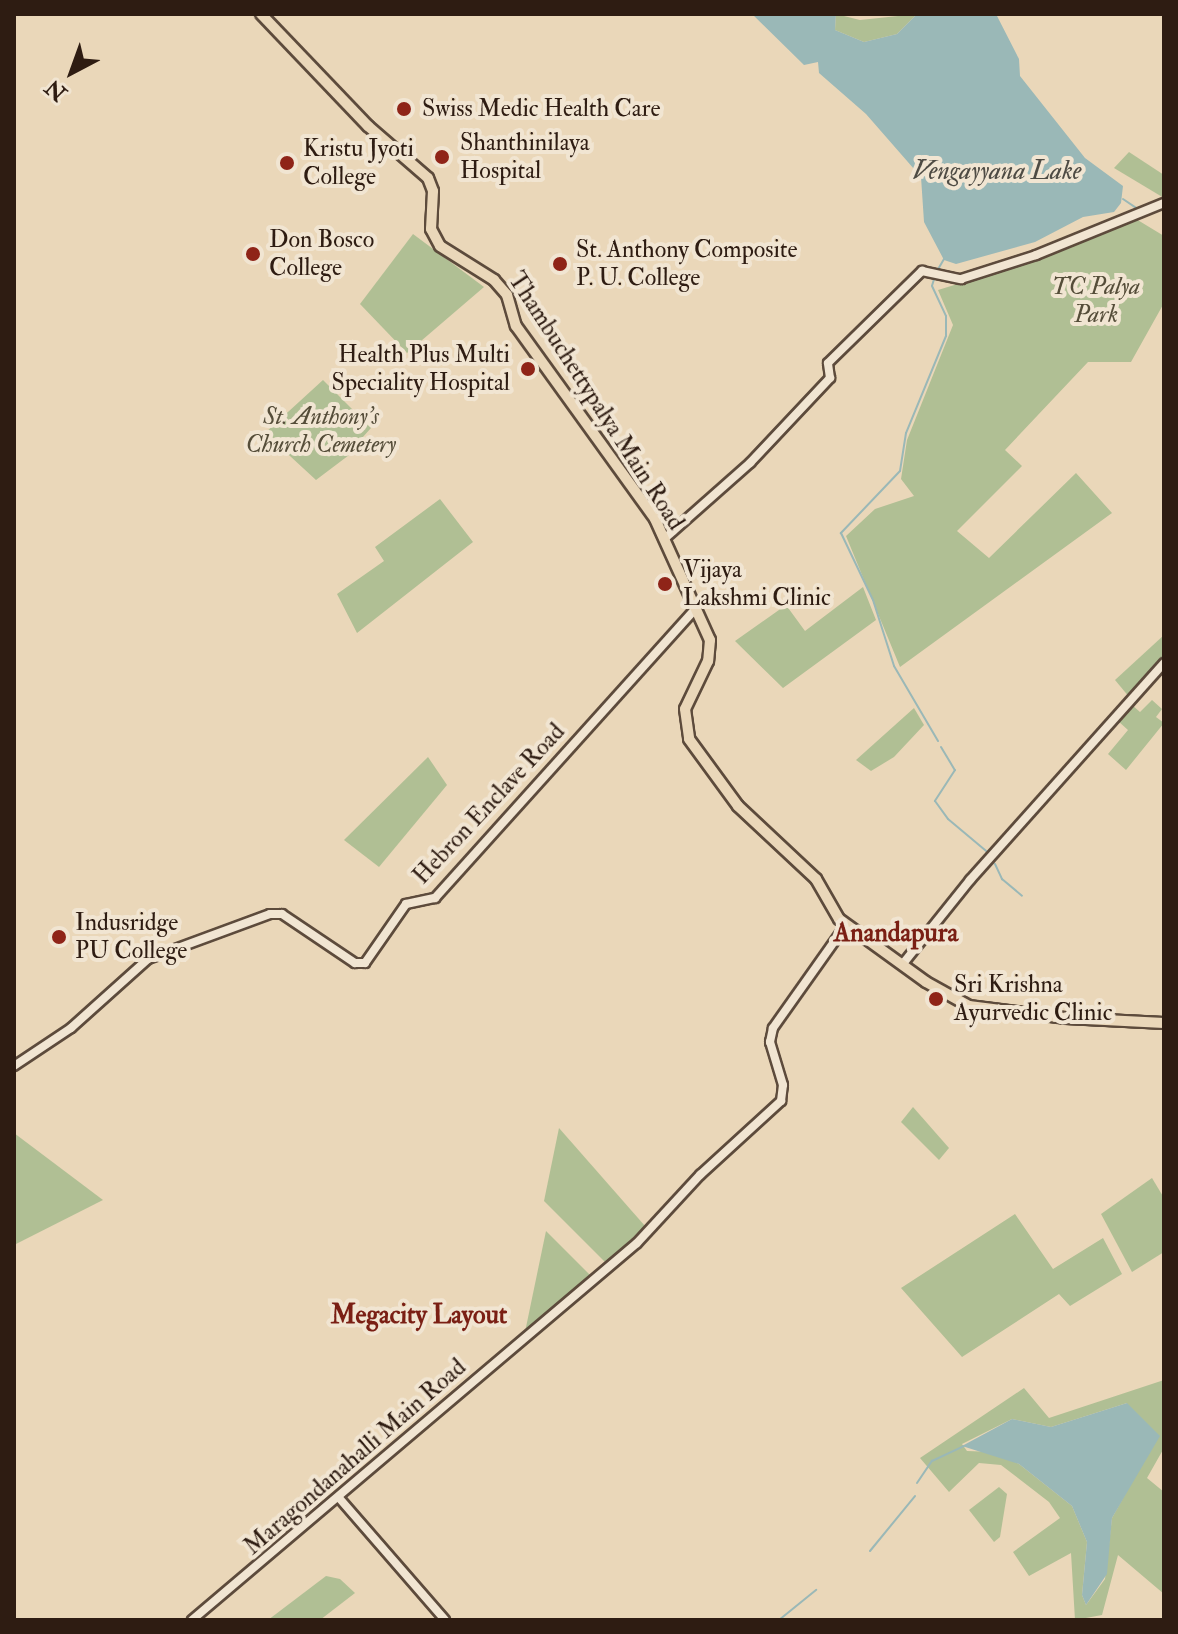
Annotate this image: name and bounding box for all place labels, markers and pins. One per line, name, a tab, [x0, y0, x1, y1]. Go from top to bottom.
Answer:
place label: Swiss Medic Health Care	[422, 95, 660, 123]
marker: Swiss Medic Health Care	[393, 98, 415, 120]
place label: Shanthinilaya Hospital	[460, 129, 590, 185]
place label: Kristu Jyoti College	[303, 135, 414, 191]
marker: Shanthinilaya Hospital	[431, 146, 453, 168]
marker: Kristu Jyoti College	[278, 154, 296, 172]
place label: Don Bosco College	[269, 226, 374, 282]
place label: St. Anthony Composite P. U. College	[576, 236, 798, 292]
marker: Don Bosco College	[244, 245, 262, 263]
marker: St. Anthony Composite P. U. College	[551, 255, 569, 273]
place label: Health Plus Multi Speciality Hospital	[332, 341, 510, 397]
marker: Health Plus Multi Speciality Hospital	[517, 358, 539, 380]
place label: Vijaya Lakshmi Clinic	[683, 556, 831, 612]
marker: Vijaya Lakshmi Clinic	[654, 573, 676, 595]
place label: Indusridge PU College	[75, 909, 187, 965]
marker: Indusridge PU College	[50, 928, 68, 946]
place label: Sri Krishna Ayurvedic Clinic	[954, 971, 1112, 1027]
marker: Sri Krishna Ayurvedic Clinic	[925, 988, 947, 1010]

